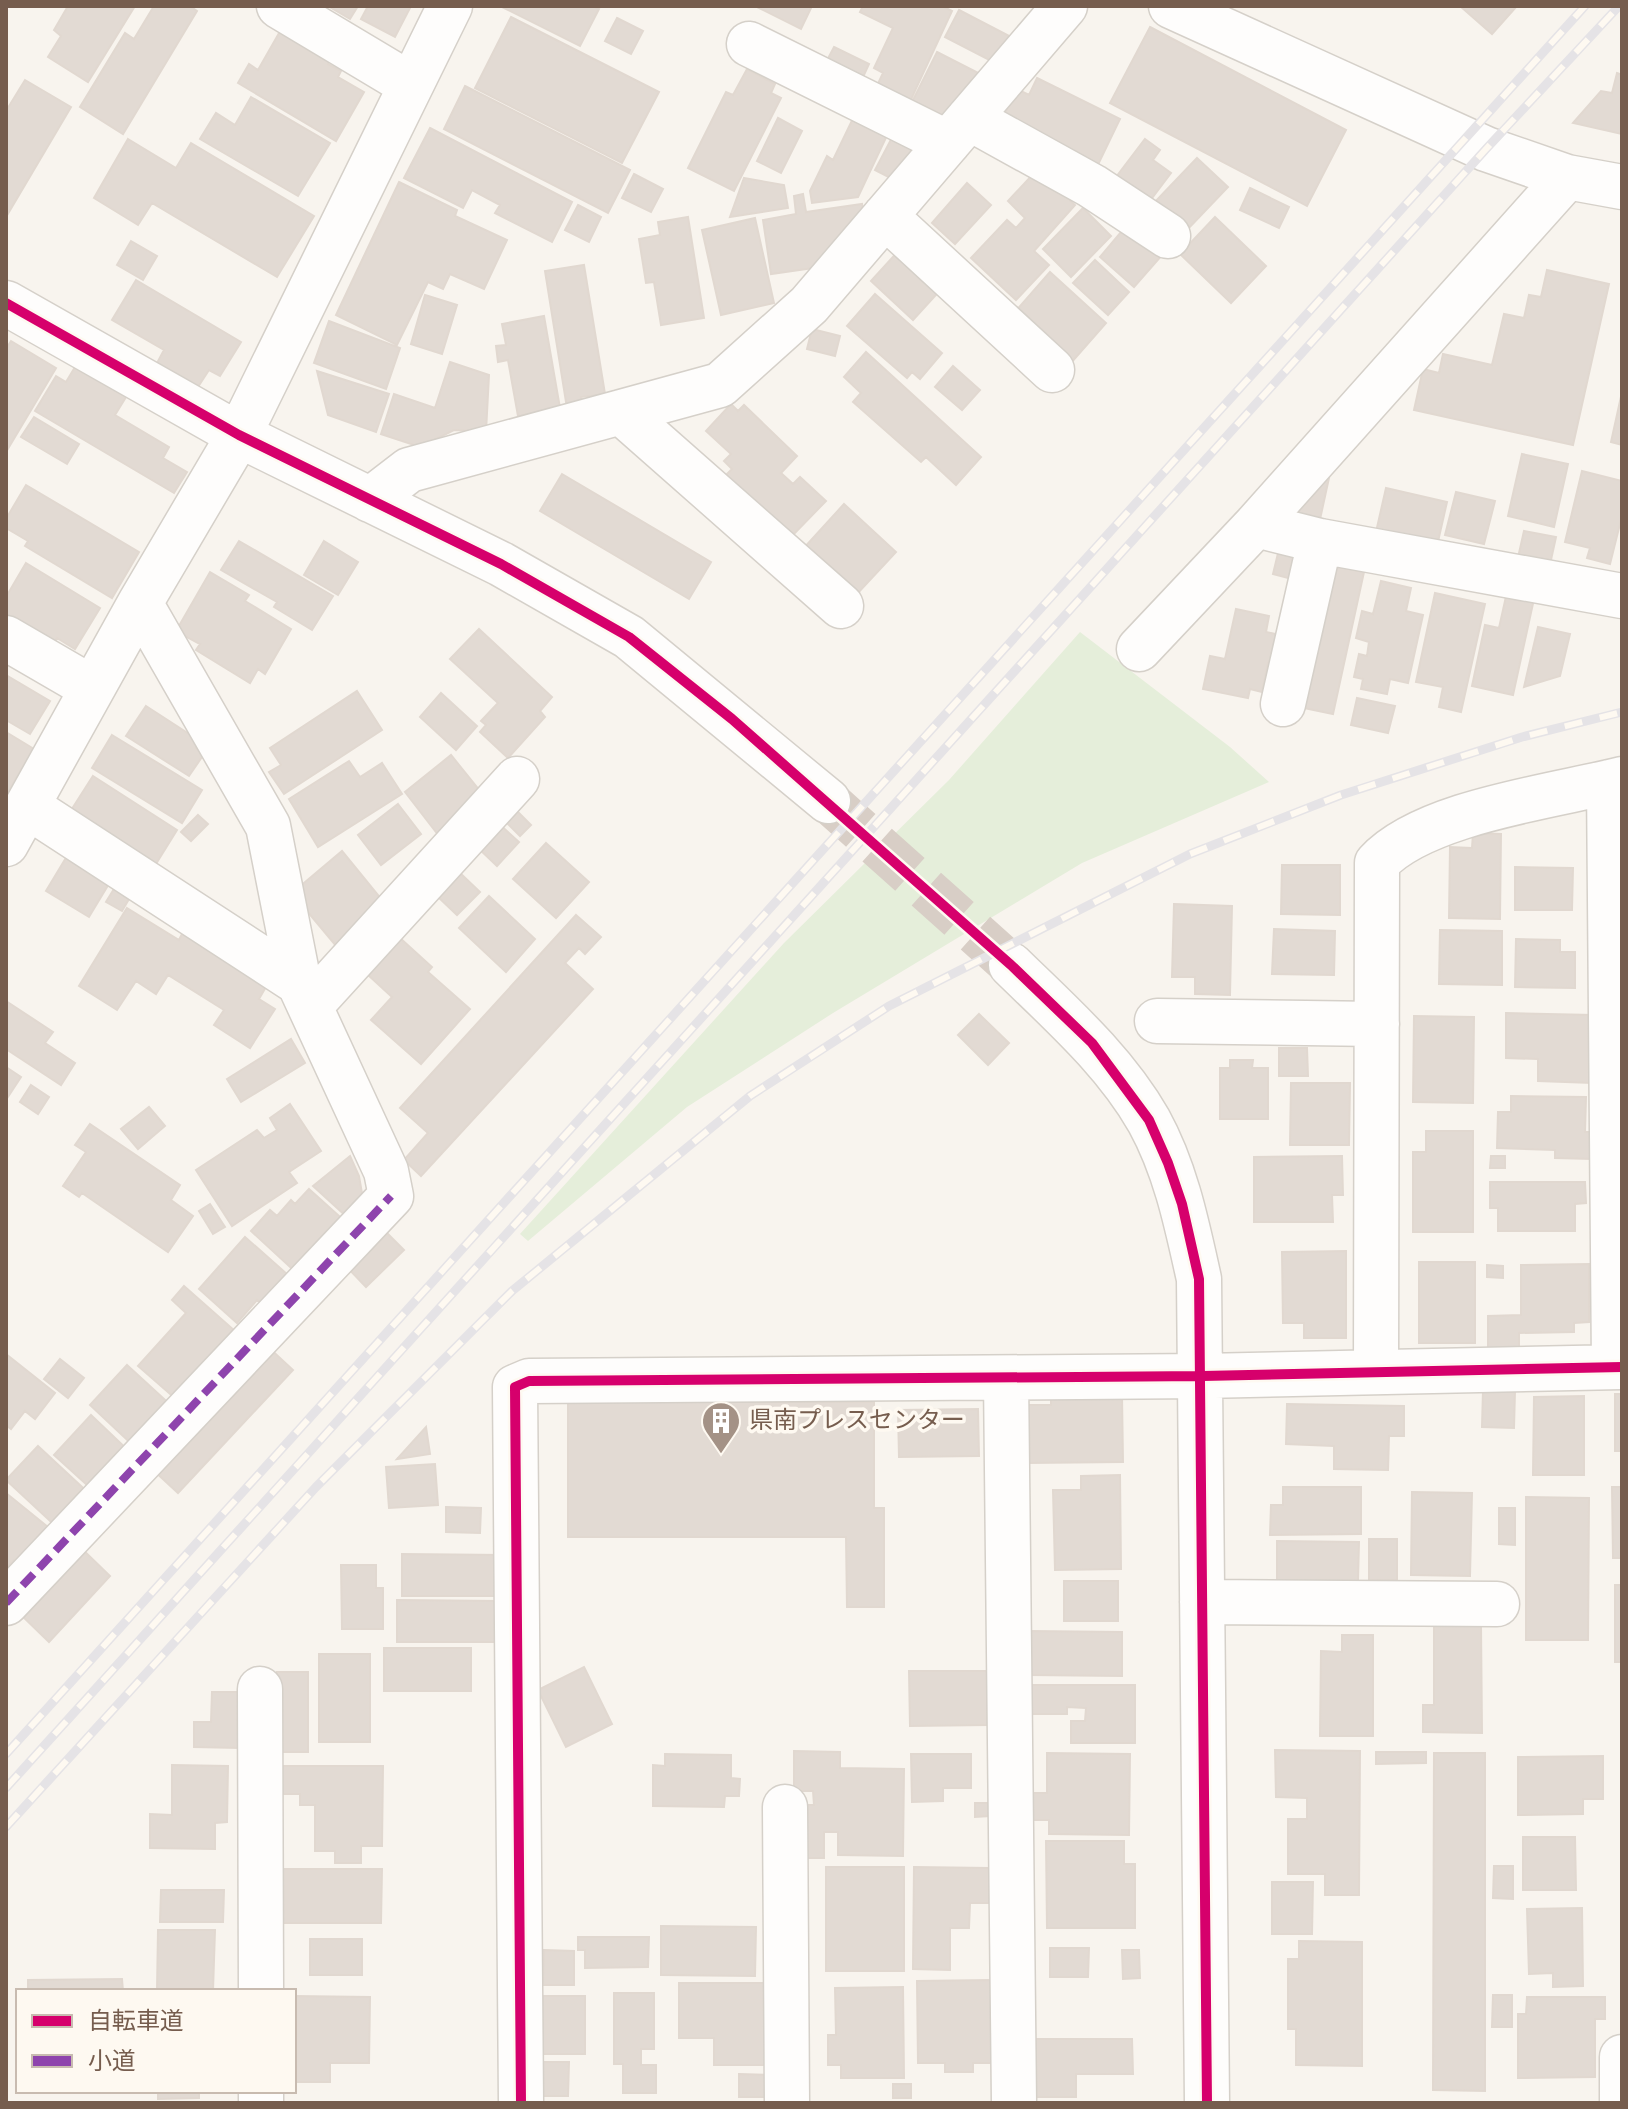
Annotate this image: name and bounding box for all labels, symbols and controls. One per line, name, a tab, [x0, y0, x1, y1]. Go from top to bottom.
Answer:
building icon: 県南プレスセンター	[700, 1400, 742, 1455]
place label: 県南プレスセンター	[749, 1407, 965, 1433]
legend	[16, 1989, 296, 2093]
text: 自転車道	[88, 2008, 184, 2034]
text: 小道	[88, 2048, 136, 2074]

